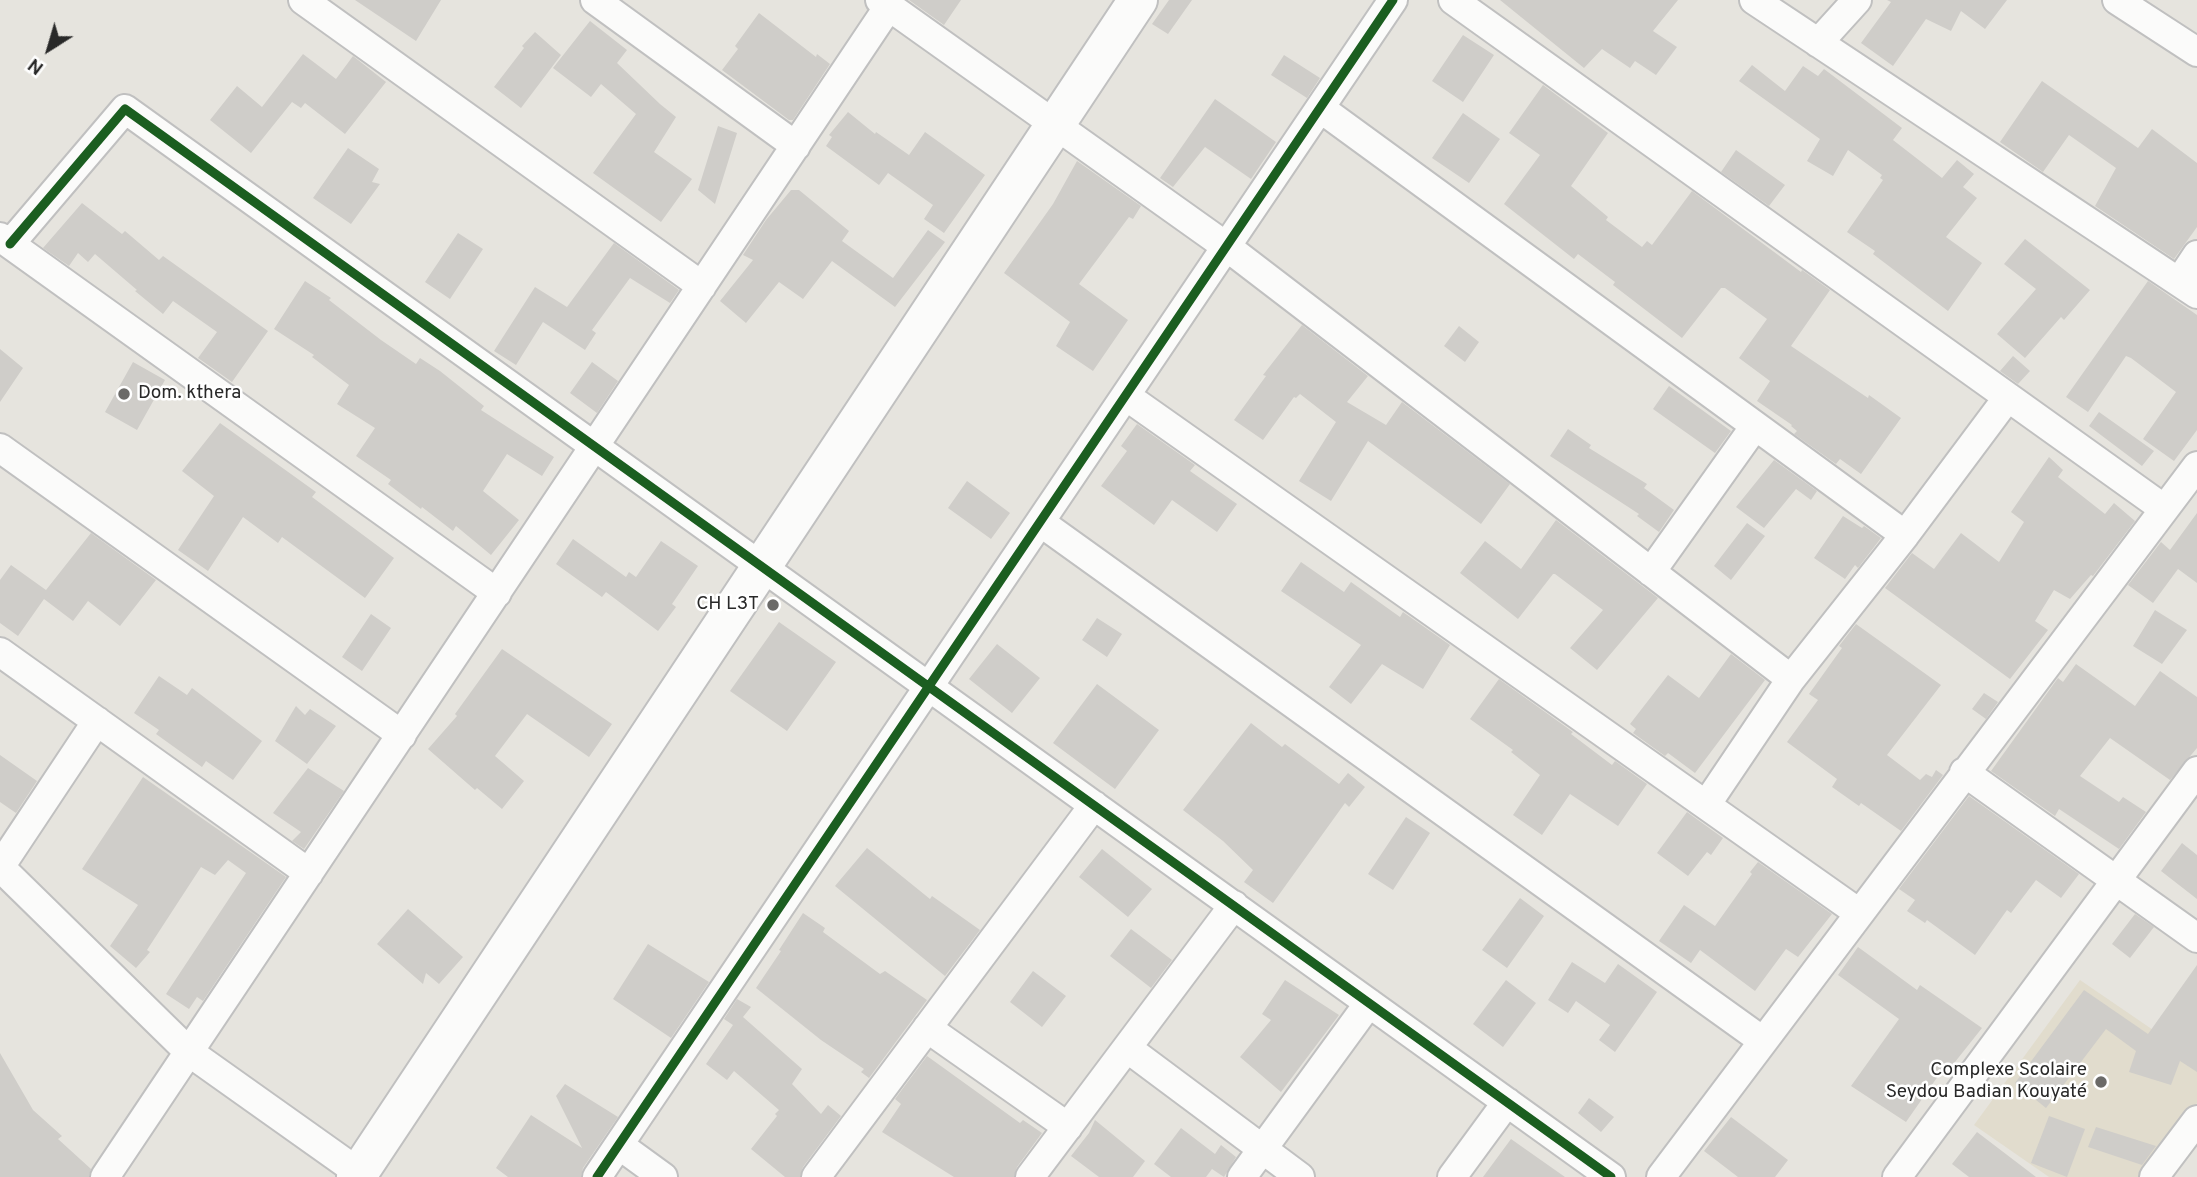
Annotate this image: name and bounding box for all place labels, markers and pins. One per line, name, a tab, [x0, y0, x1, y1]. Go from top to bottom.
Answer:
place label: Dom. kthera	[138, 383, 241, 405]
marker: Dom. kthera	[116, 386, 132, 402]
place label: CH L3T	[696, 594, 759, 616]
marker: CH L3T	[765, 597, 781, 613]
place label: Complexe Scolaire Seydou Badian Kouyaté	[1886, 1060, 2087, 1104]
marker: Complexe Scolaire Seydou Badian Kouyaté	[2093, 1074, 2109, 1090]

